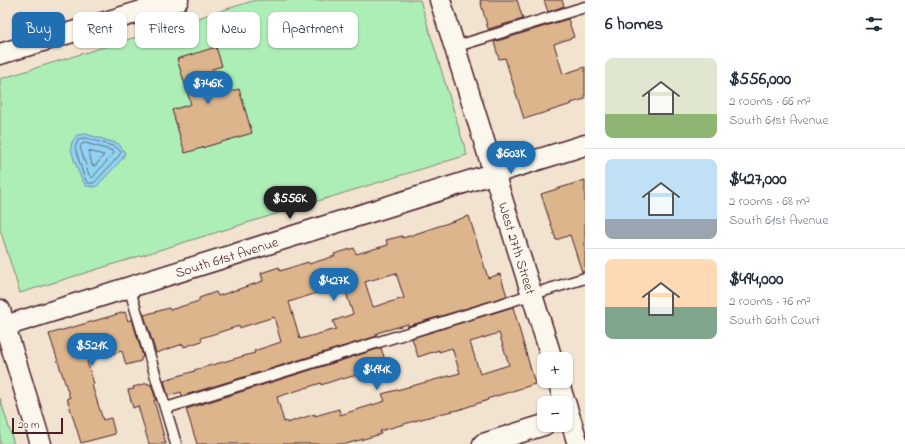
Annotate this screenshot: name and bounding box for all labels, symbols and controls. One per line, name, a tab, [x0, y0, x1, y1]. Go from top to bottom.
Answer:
chip: Buy	[12, 12, 65, 48]
chip: Rent	[73, 12, 127, 48]
chip: Filters	[135, 12, 199, 48]
chip: New	[207, 12, 260, 48]
chip: Apartment	[268, 12, 358, 48]
text: 6 homes	[605, 12, 663, 37]
icon: filters	[863, 13, 885, 35]
text: $556,000	[729, 67, 791, 92]
pin: $746K	[180, 71, 236, 105]
text: $746K	[193, 74, 223, 93]
icon: home	[637, 74, 685, 122]
text: 2 rooms · 66 m²	[729, 92, 811, 111]
text: South 61st Avenue	[729, 111, 828, 130]
pin: $603K	[483, 141, 539, 175]
text: $603K	[496, 144, 526, 163]
text: $427,000	[729, 167, 787, 192]
icon: home	[637, 175, 685, 223]
pin: $556K	[262, 186, 318, 220]
text: $556K	[273, 189, 307, 208]
text: 2 rooms · 68 m²	[729, 192, 810, 211]
street label: West 27th Street	[492, 200, 540, 298]
text: South 61st Avenue	[729, 211, 828, 230]
street label: South 61st Avenue	[173, 232, 282, 284]
text: $494,000	[729, 267, 783, 292]
pin: $427K	[306, 268, 362, 302]
text: $427K	[318, 271, 350, 290]
icon: home	[637, 275, 685, 323]
text: 2 rooms · 76 m²	[729, 292, 811, 311]
text: South 60th Court	[729, 311, 820, 330]
pin: $521K	[64, 333, 120, 367]
text: $521K	[76, 336, 108, 355]
map controls	[537, 352, 573, 432]
button: +	[537, 352, 573, 388]
pin: $494K	[349, 357, 405, 391]
text: $494K	[363, 360, 391, 379]
button: −	[537, 396, 573, 432]
scale bar	[12, 416, 63, 435]
text: 20 m	[18, 417, 40, 433]

